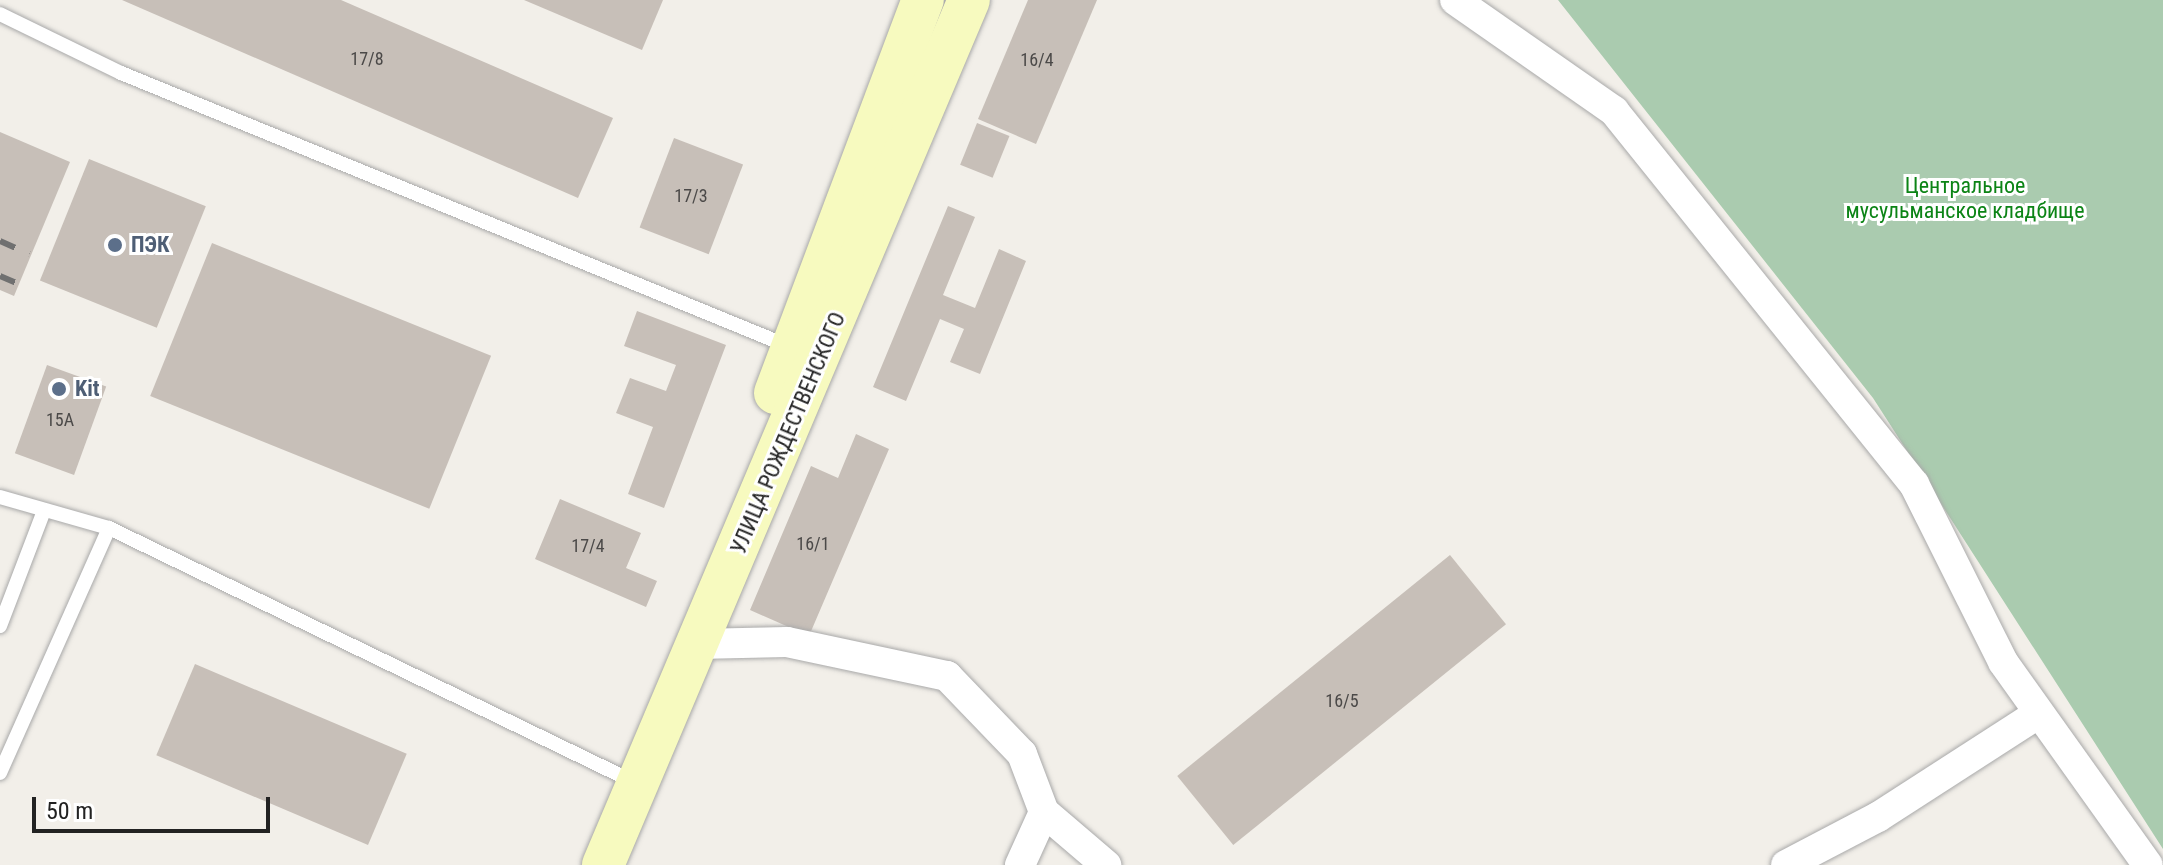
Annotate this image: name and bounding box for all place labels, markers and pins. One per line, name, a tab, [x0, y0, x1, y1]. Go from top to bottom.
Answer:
place label: ПЭК	[131, 232, 169, 258]
marker: ПЭК	[106, 236, 124, 254]
place label: Kit	[75, 376, 99, 402]
marker: Kit	[50, 380, 68, 398]

